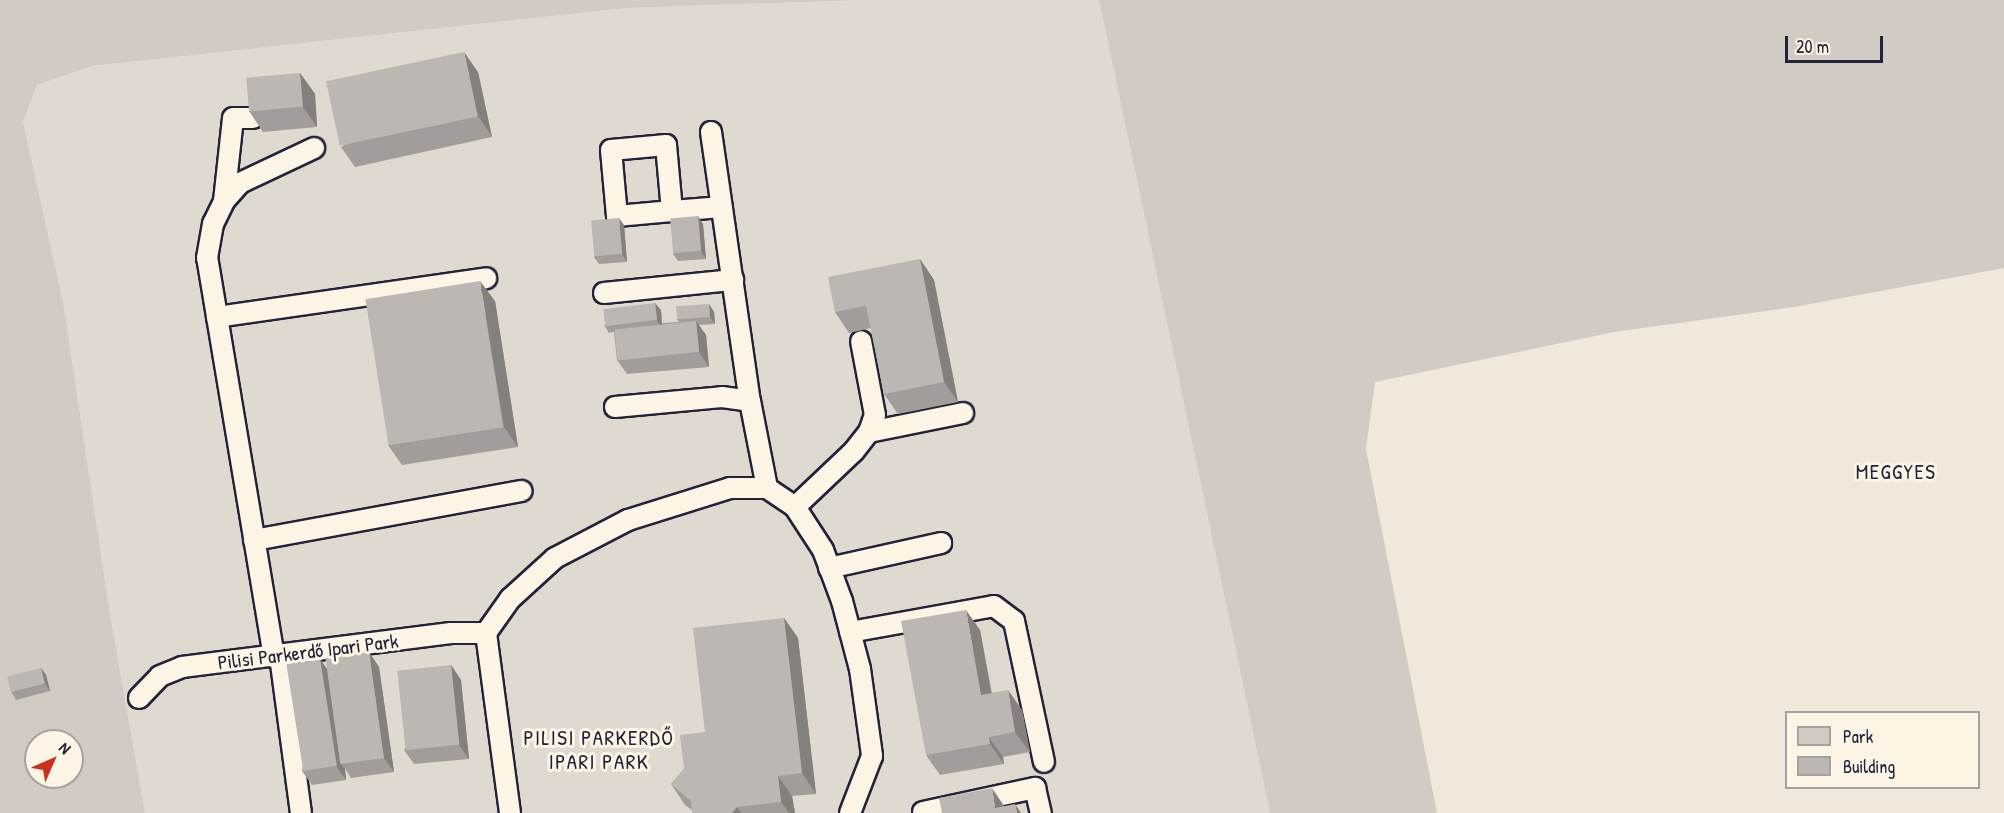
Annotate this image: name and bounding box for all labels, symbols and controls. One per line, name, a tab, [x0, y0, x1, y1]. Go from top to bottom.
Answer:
scale bar	[1788, 24, 1886, 62]
text: 20 m	[1796, 34, 1829, 59]
district label: MEGGYES	[1856, 459, 1936, 485]
street label: Pilisi Parkerdő Ipari Park	[216, 628, 400, 674]
legend	[1785, 711, 1980, 789]
text: Park	[1843, 724, 1873, 749]
district label: PILISI PARKERDŐ IPARI PARK	[523, 725, 675, 775]
north arrow	[24, 729, 84, 789]
text: N	[55, 737, 76, 758]
text: Building	[1843, 754, 1895, 779]

